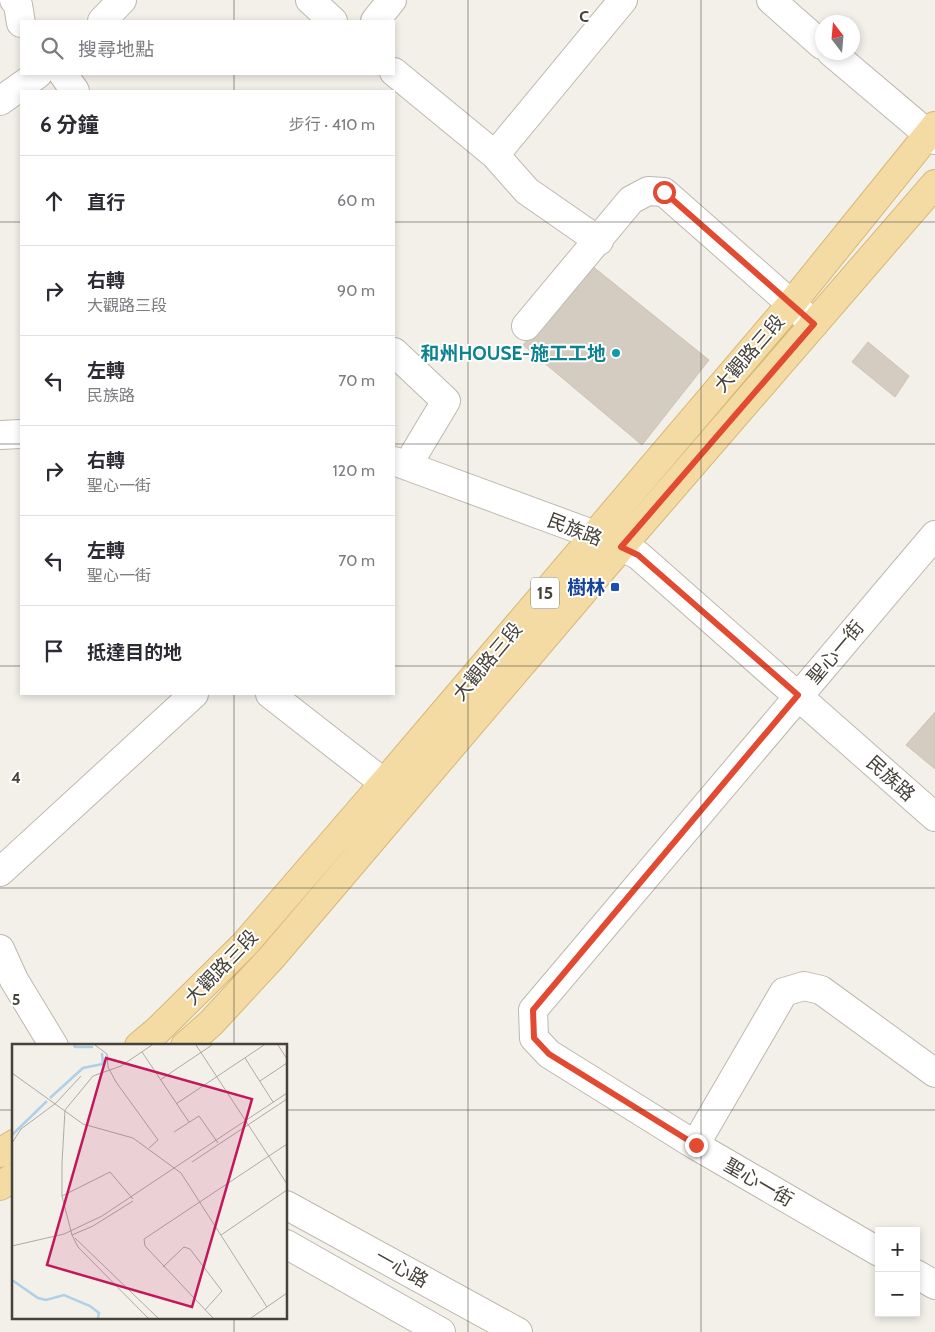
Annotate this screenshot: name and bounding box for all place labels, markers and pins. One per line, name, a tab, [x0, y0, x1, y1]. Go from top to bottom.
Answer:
place label: 和州HOUSE-施工工地	[420, 342, 606, 365]
marker: 和州HOUSE-施工工地	[610, 347, 622, 359]
place label: 樹林	[567, 576, 605, 599]
marker: 樹林	[609, 581, 621, 593]

